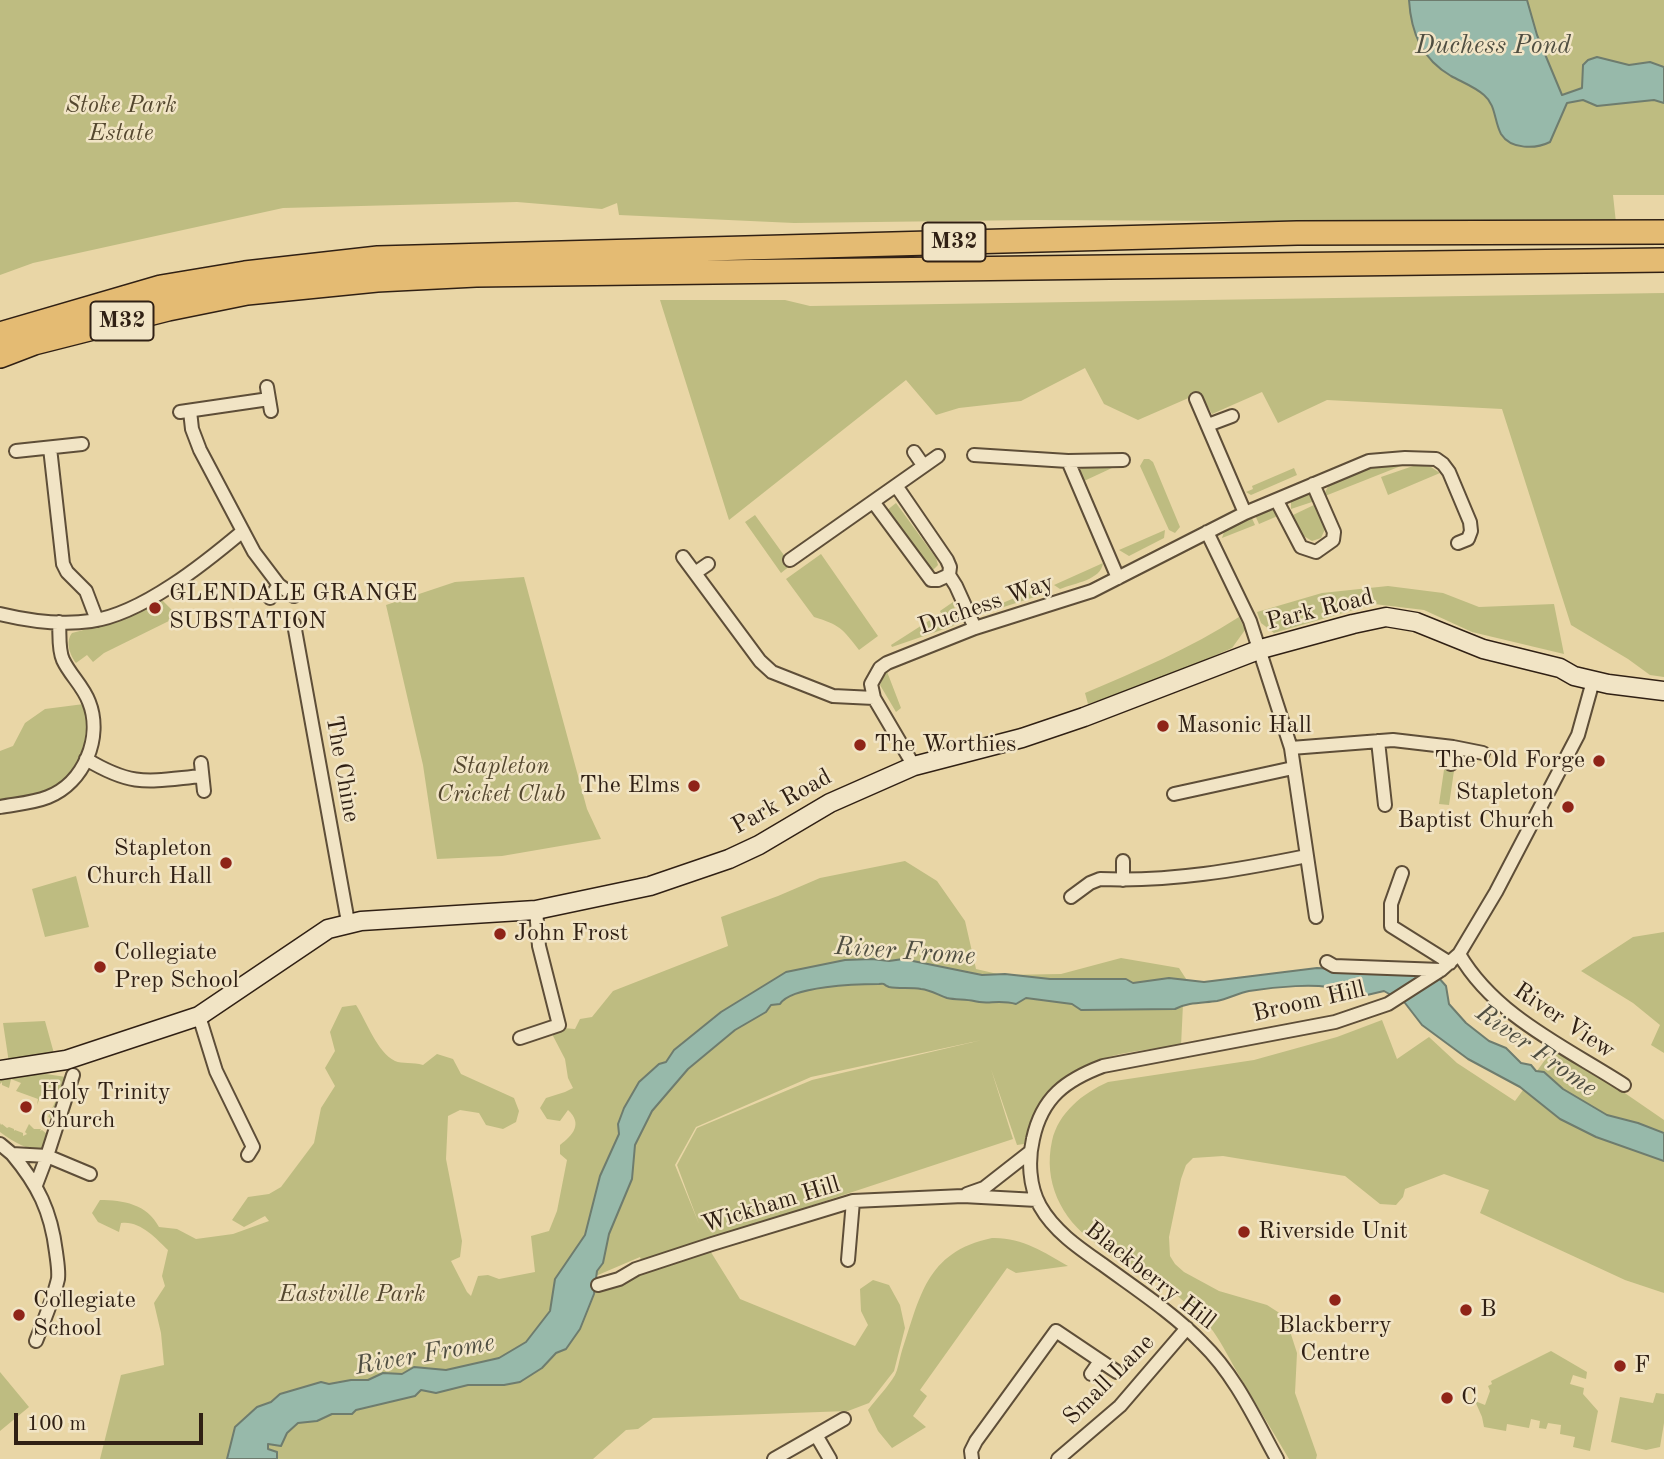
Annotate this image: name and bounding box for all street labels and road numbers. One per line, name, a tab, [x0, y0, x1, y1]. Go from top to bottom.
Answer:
road number: M32	[922, 222, 986, 262]
road number: M32	[90, 302, 154, 340]
street label: Duchess Way	[914, 568, 1058, 642]
street label: Park Road	[1263, 583, 1377, 637]
street label: The Chine	[318, 714, 366, 824]
street label: Park Road	[727, 763, 837, 841]
street label: Broom Hill	[1250, 975, 1368, 1029]
street label: River View	[1508, 977, 1620, 1065]
street label: Wickham Hill	[698, 1170, 844, 1240]
street label: Blackberry Hill	[1079, 1216, 1221, 1336]
street label: Small Lane	[1057, 1328, 1161, 1432]

